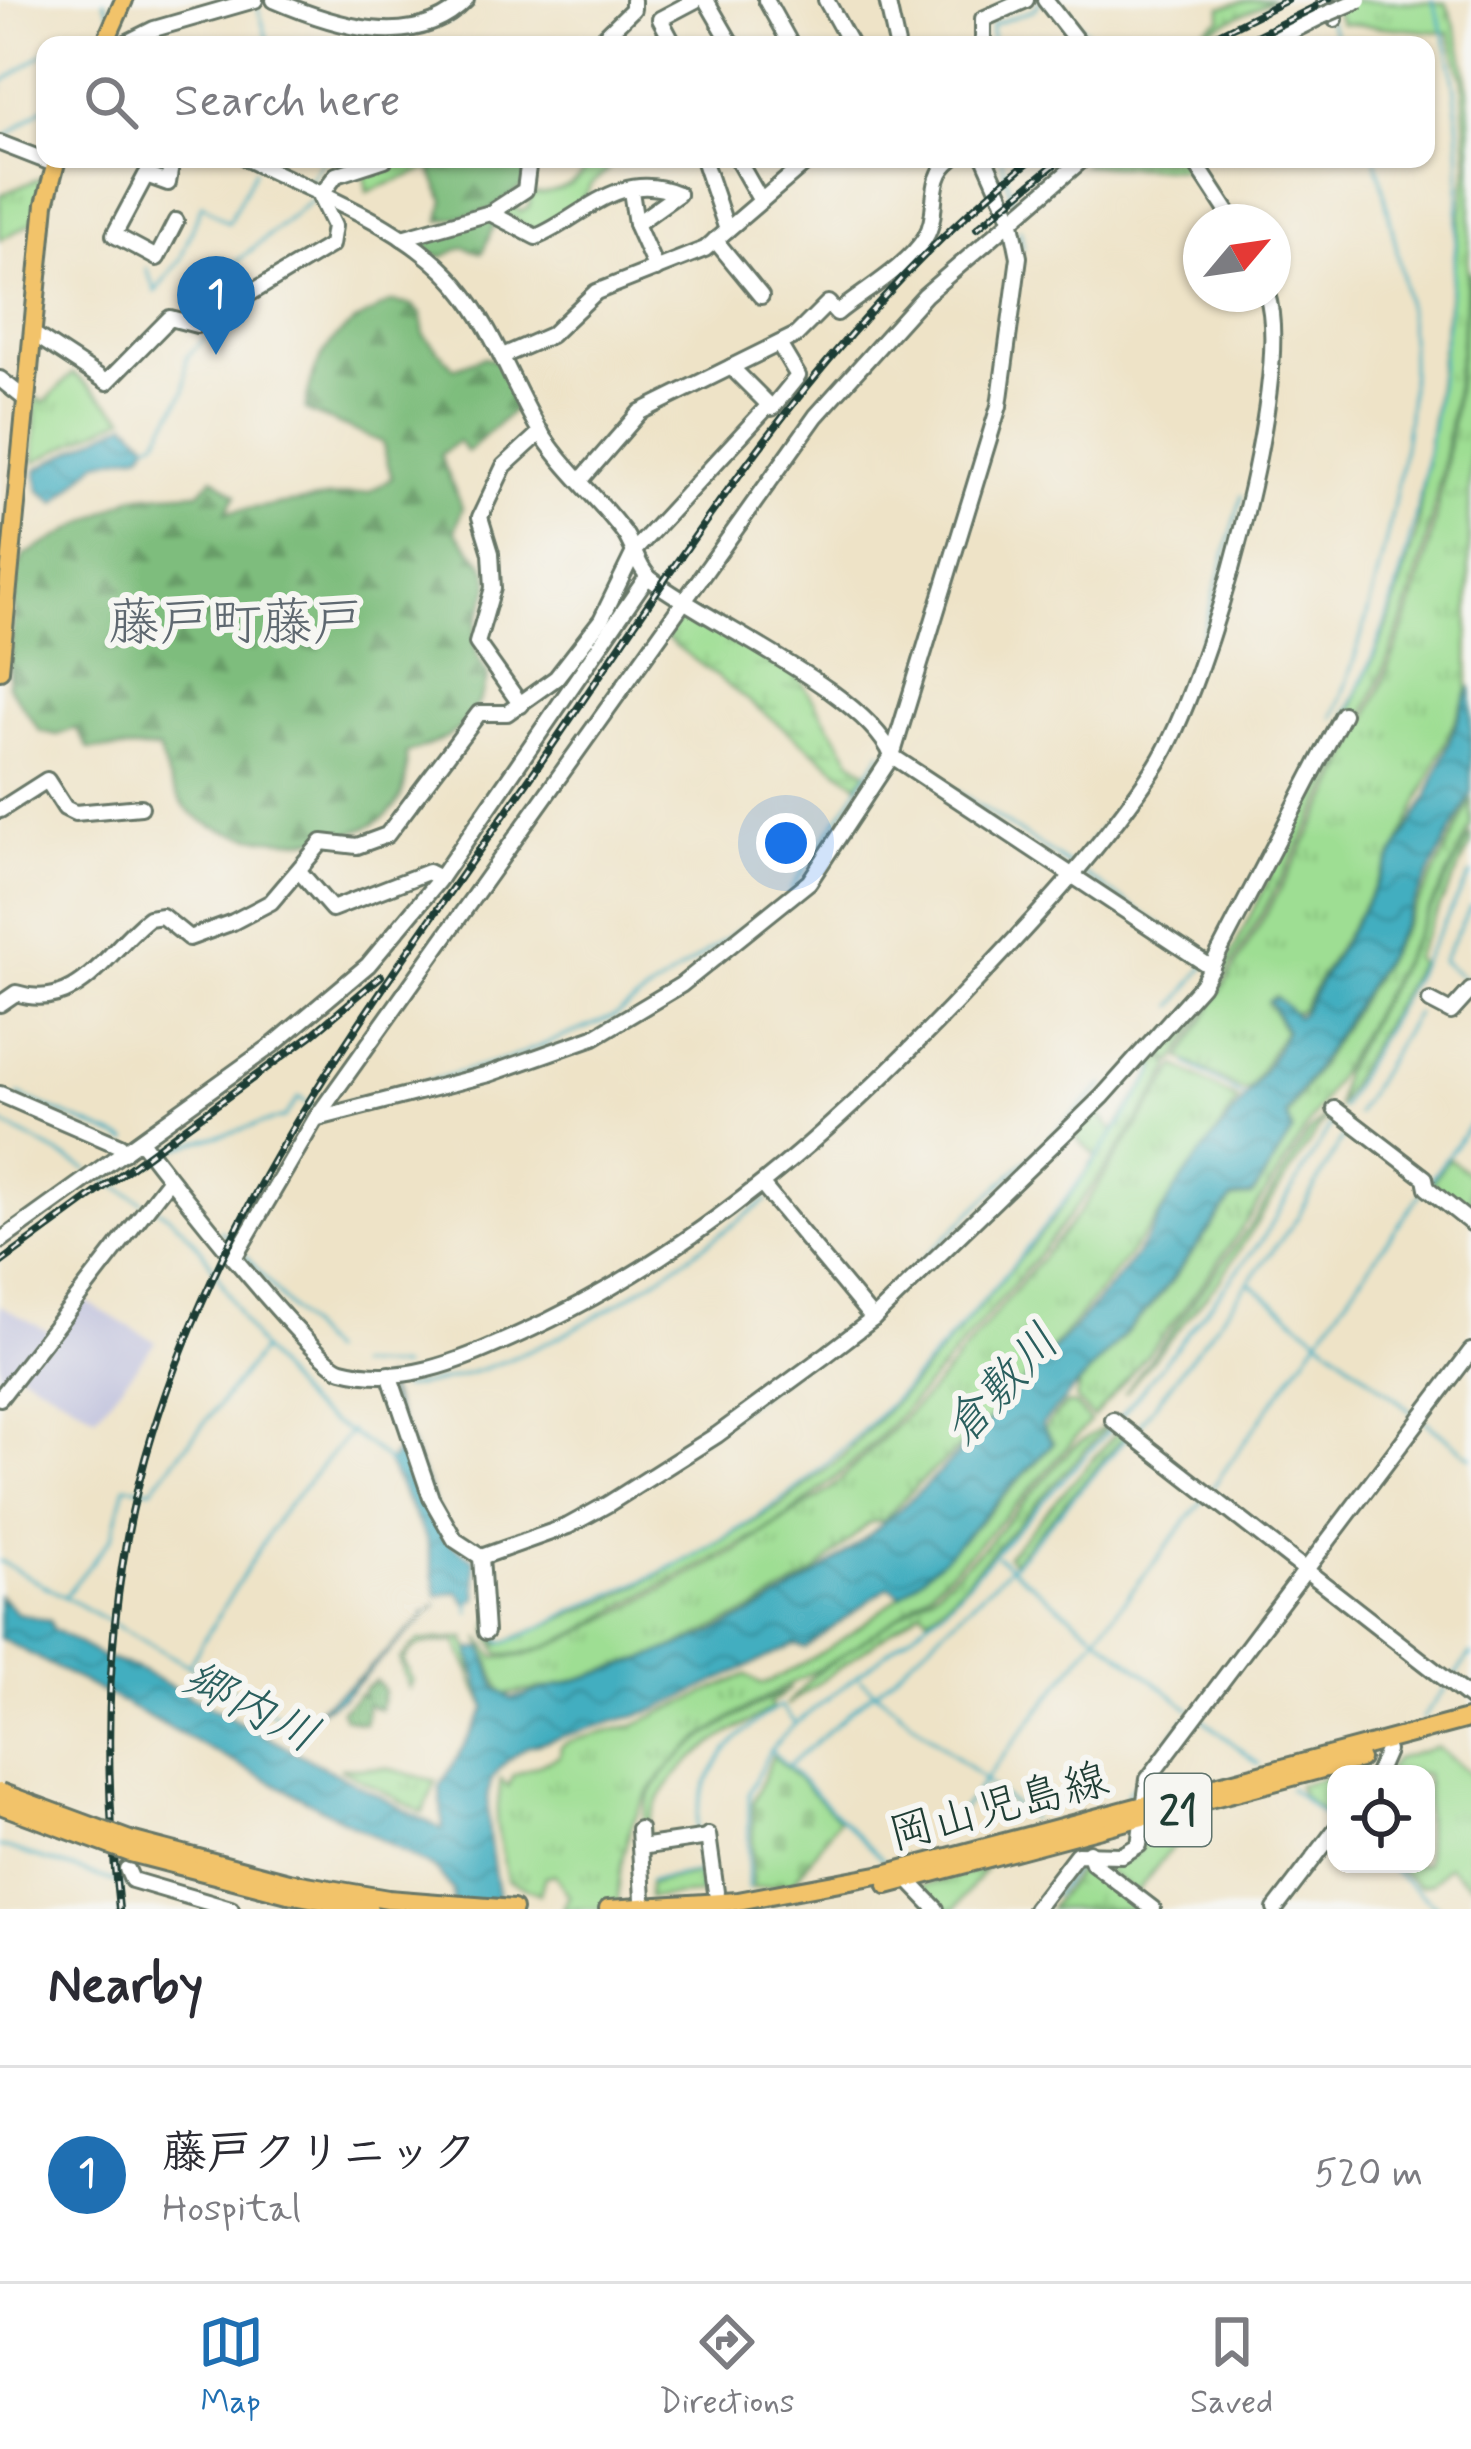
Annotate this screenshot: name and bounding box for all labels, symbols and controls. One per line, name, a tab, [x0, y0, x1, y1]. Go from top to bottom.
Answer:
search box	[36, 36, 1435, 168]
icon: search	[78, 69, 144, 135]
text: Search here	[174, 73, 401, 132]
north arrow	[1183, 204, 1291, 312]
pin: 1	[177, 256, 255, 355]
district label: 藤戸町藤戸	[108, 592, 364, 658]
your location	[756, 813, 816, 873]
water label: 倉敷川	[930, 1312, 1075, 1461]
water label: 郷内川	[172, 1647, 329, 1769]
street label: 岡山児島線	[883, 1751, 1115, 1866]
map controls	[1327, 1765, 1435, 1873]
button: locate	[1327, 1765, 1435, 1873]
road number: 21	[1145, 1774, 1211, 1846]
text: Nearby	[48, 1954, 203, 2020]
text: 藤戸クリニック	[162, 2125, 477, 2184]
text: 1	[78, 2149, 96, 2200]
text: 520 m	[1314, 2149, 1423, 2200]
text: Hospital	[162, 2184, 301, 2235]
tab: Map	[198, 2309, 264, 2425]
tab: Directions	[659, 2309, 795, 2425]
tab: Saved	[1190, 2309, 1273, 2425]

